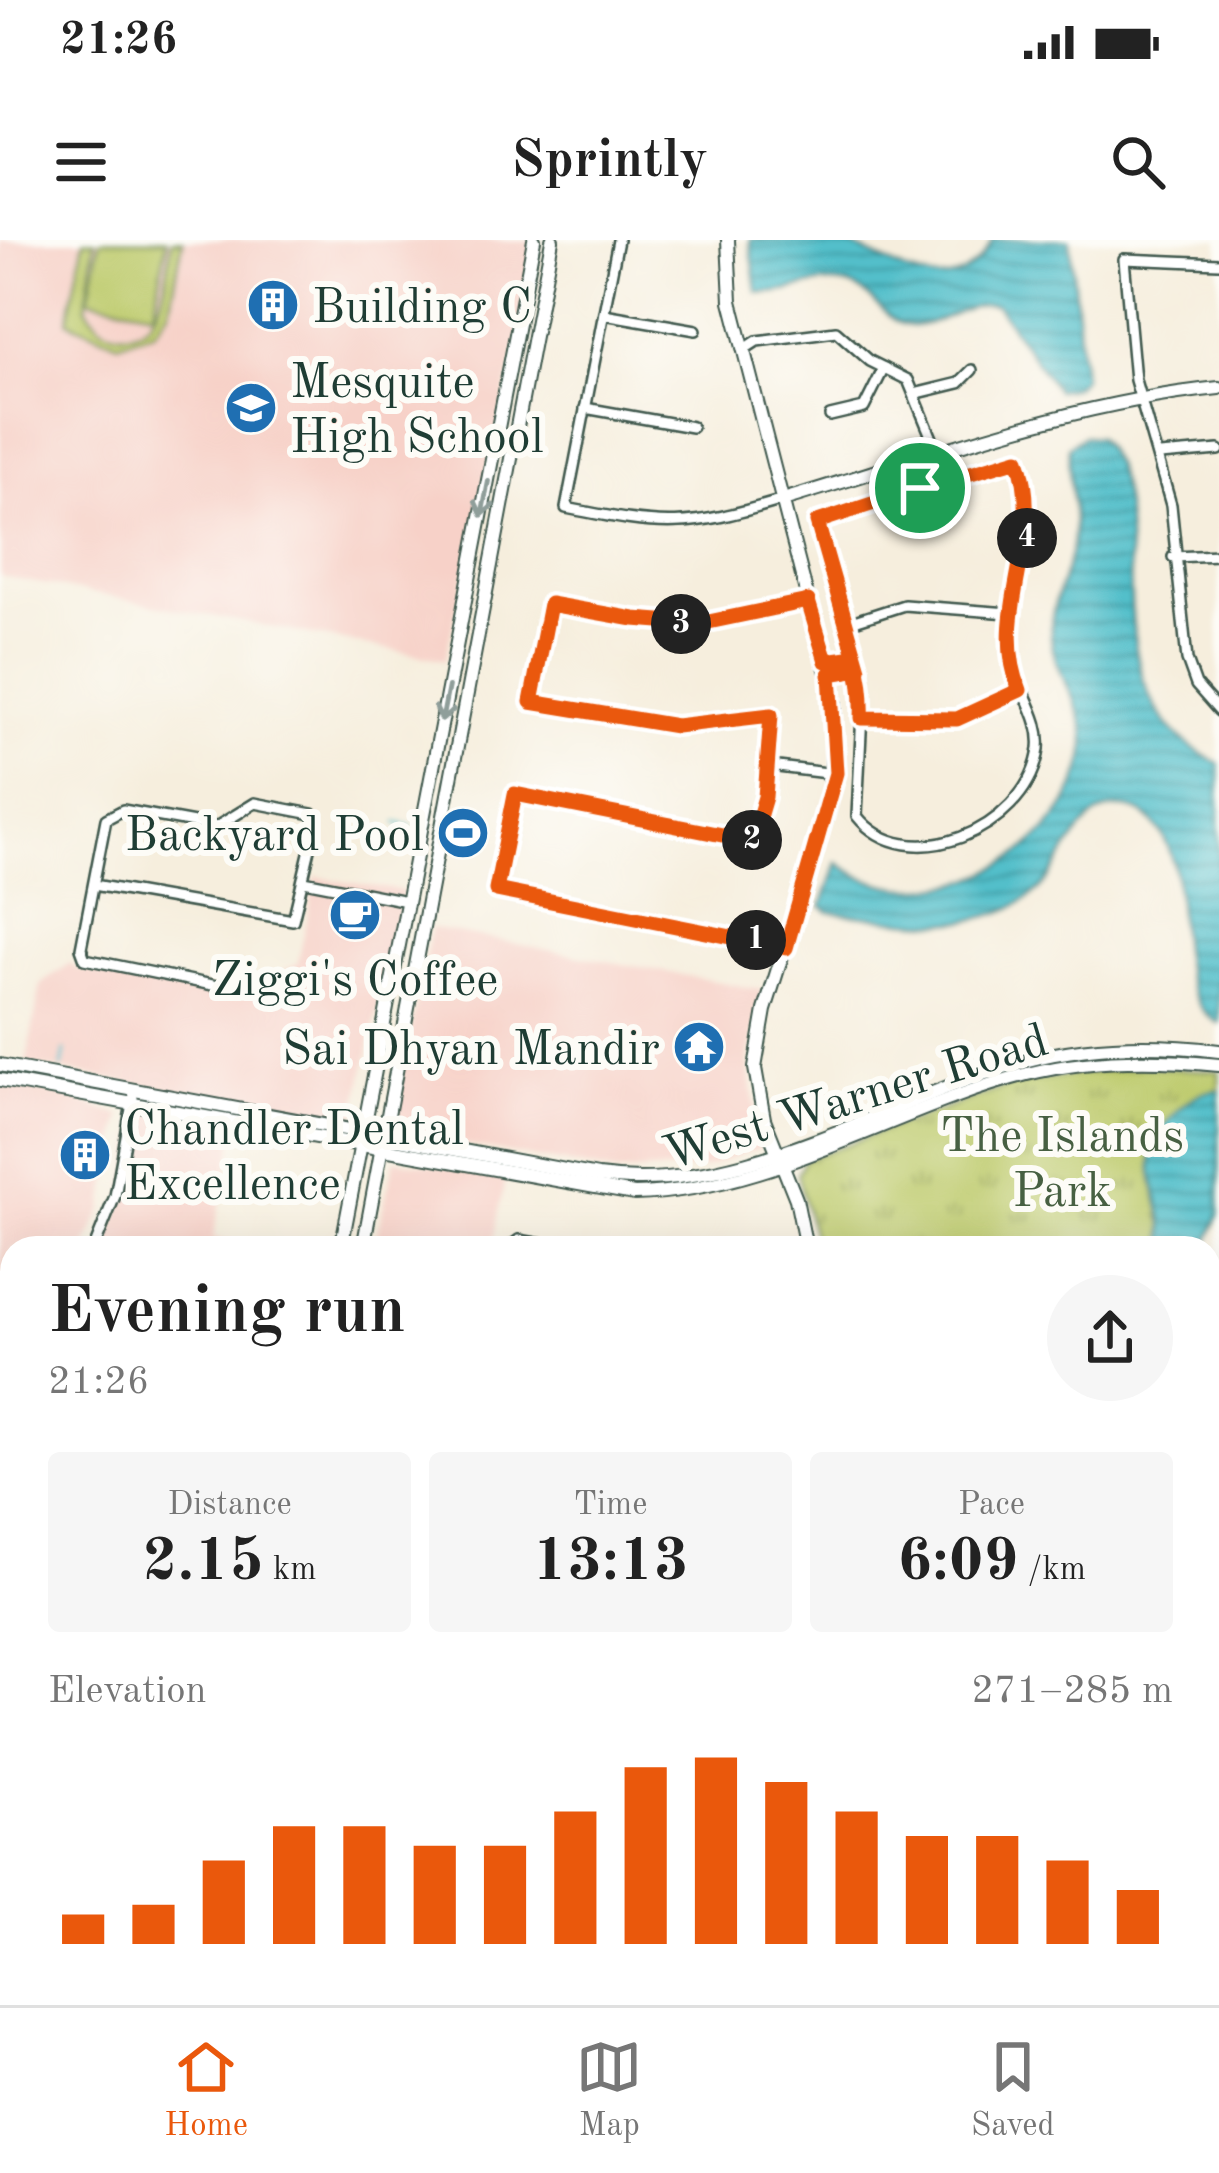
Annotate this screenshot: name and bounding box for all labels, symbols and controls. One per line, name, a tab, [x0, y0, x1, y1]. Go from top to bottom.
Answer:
text: 21:26	[60, 19, 177, 64]
icon: menu	[48, 129, 114, 195]
icon: search	[1105, 129, 1171, 195]
text: Sprintly	[511, 135, 708, 189]
building icon: Building C	[245, 277, 301, 333]
place label: Building C	[312, 285, 532, 333]
place label: Mesquite High School	[290, 360, 544, 463]
school or university icon: Mesquite High School	[223, 380, 279, 436]
pin	[869, 437, 971, 539]
icon: arrive	[887, 455, 953, 521]
one-way arrow	[473, 478, 495, 517]
pin: 4	[997, 508, 1057, 568]
text: 4	[1017, 521, 1037, 554]
pin: 3	[651, 594, 711, 654]
text: 3	[671, 607, 691, 640]
one-way arrow	[433, 683, 455, 722]
sports icon: Backyard Pool	[435, 805, 491, 861]
pin: 2	[722, 810, 782, 870]
place label: Backyard Pool	[125, 813, 424, 861]
text: 2	[742, 823, 762, 856]
cafe icon: Ziggi's Coffee	[327, 887, 383, 943]
pin: 1	[726, 910, 786, 970]
text: 1	[746, 923, 766, 956]
place label: Ziggi's Coffee	[212, 958, 498, 1006]
street label: West Warner Road	[659, 1018, 1054, 1180]
temple icon: Sai Dhyan Mandir	[671, 1019, 727, 1075]
place label: Sai Dhyan Mandir	[282, 1027, 660, 1075]
place label: Chandler Dental Excellence	[124, 1107, 464, 1210]
park label: The Islands Park	[940, 1114, 1184, 1217]
building icon: Chandler Dental Excellence	[57, 1127, 113, 1183]
button: share	[1047, 1275, 1173, 1401]
text: Evening run	[48, 1281, 406, 1347]
text: 21:26	[48, 1363, 149, 1402]
text: Distance	[167, 1489, 292, 1522]
text: Time	[574, 1489, 647, 1522]
text: Pace	[958, 1489, 1025, 1522]
text: 2.15	[143, 1533, 264, 1593]
text: 13:13	[533, 1533, 689, 1593]
text: 6:09	[897, 1533, 1018, 1593]
text: km	[264, 1554, 316, 1587]
text: /km	[1018, 1554, 1086, 1587]
text: Elevation	[48, 1672, 207, 1711]
text: 271–285 m	[971, 1672, 1173, 1711]
tab: Home	[164, 2034, 248, 2147]
tab: Map	[576, 2034, 642, 2147]
tab: Saved	[971, 2034, 1055, 2147]

